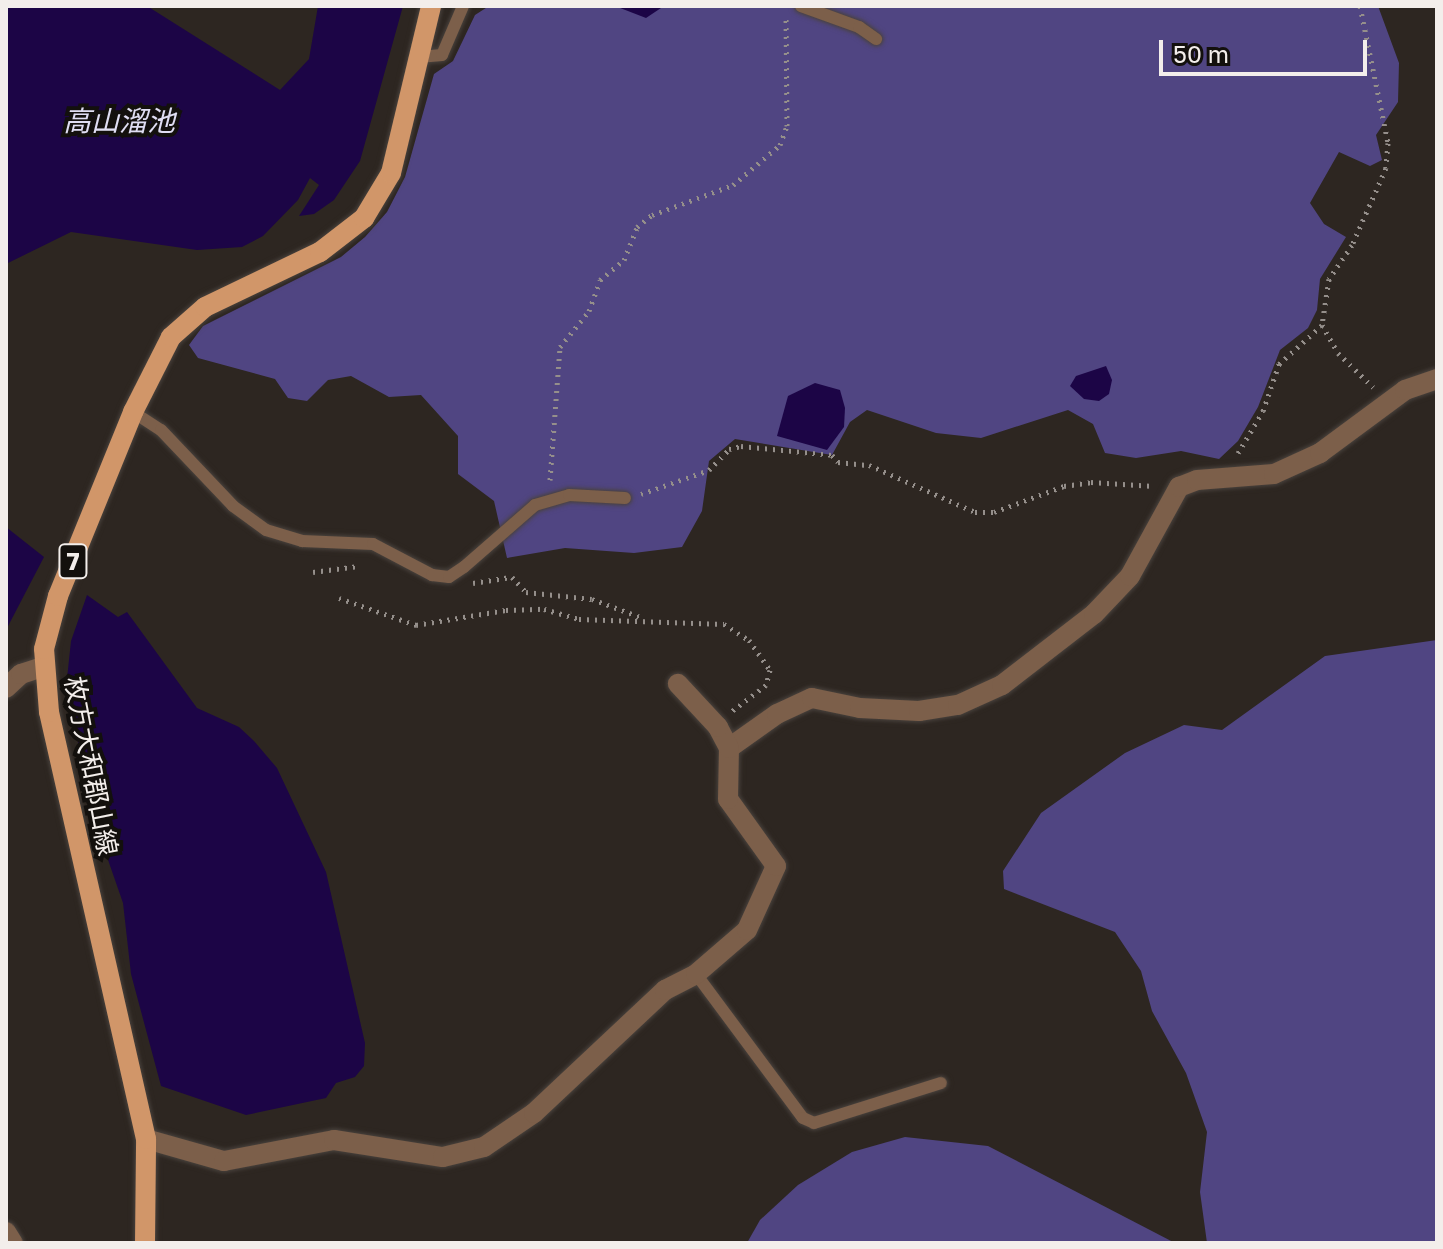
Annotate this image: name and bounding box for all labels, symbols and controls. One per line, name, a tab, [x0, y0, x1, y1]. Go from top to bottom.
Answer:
scale bar	[1163, 24, 1371, 74]
text: 50 m	[1173, 39, 1229, 68]
water label: 高山溜池	[63, 104, 175, 138]
road number: 7	[57, 541, 89, 581]
street label: 枚方大和郡山線	[58, 674, 124, 858]

